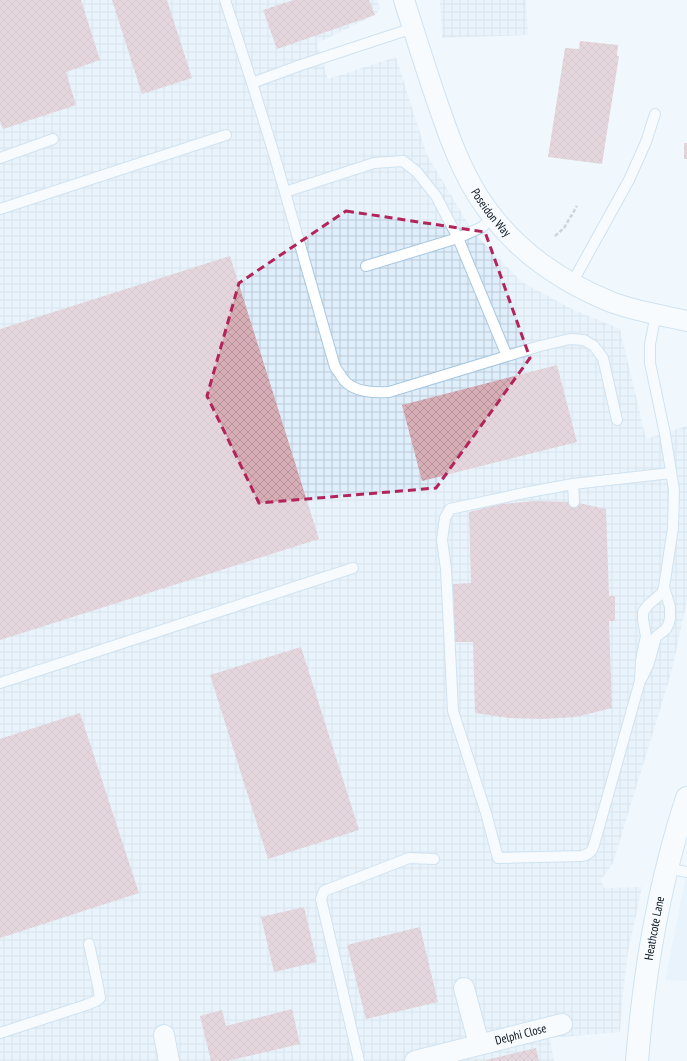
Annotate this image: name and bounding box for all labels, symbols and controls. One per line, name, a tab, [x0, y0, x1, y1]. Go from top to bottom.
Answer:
street label: Poseidon Way	[468, 186, 515, 240]
street label: Heathcote Lane	[641, 895, 667, 961]
street label: Delphi Close	[493, 1020, 548, 1048]

